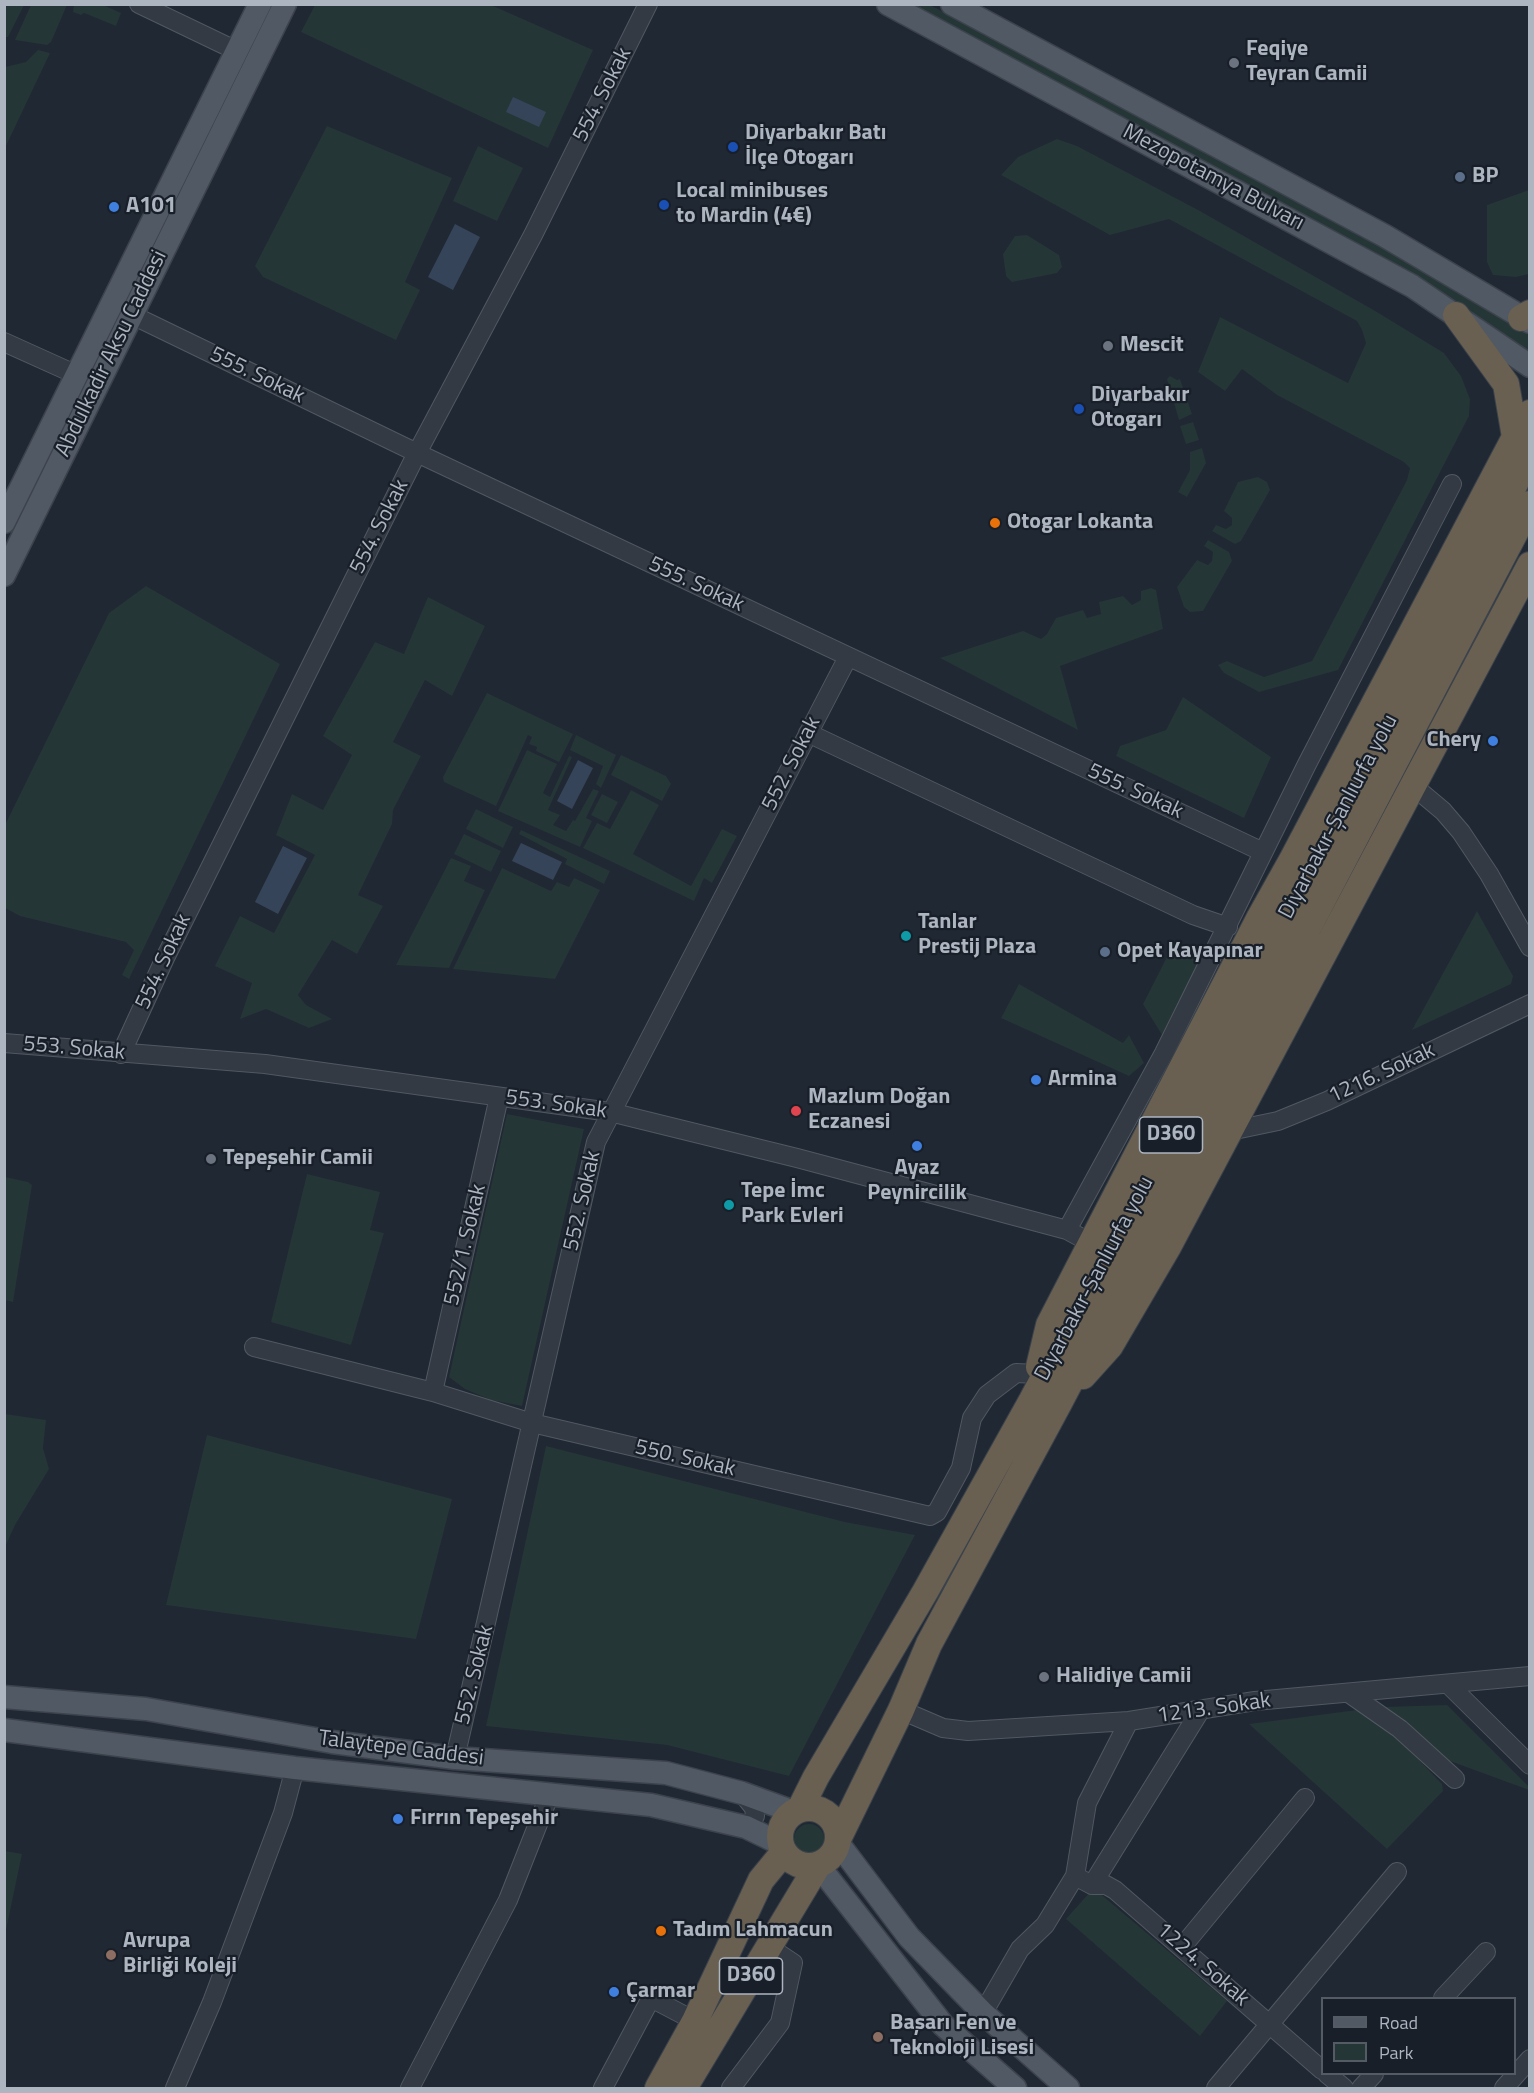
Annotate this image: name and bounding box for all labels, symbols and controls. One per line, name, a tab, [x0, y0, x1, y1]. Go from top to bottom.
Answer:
place label: Feqiye Teyran Camii	[1246, 37, 1368, 88]
street label: 554. Sokak	[568, 44, 638, 146]
marker: Feqiye Teyran Camii	[1227, 56, 1241, 70]
street label: Mezopotamya Bulvarı	[1118, 119, 1308, 237]
place label: Diyarbakır Batı İlçe Otogarı	[745, 121, 887, 172]
marker: Diyarbakır Batı İlçe Otogarı	[726, 140, 740, 154]
place label: BP	[1472, 164, 1498, 190]
marker: BP	[1453, 170, 1467, 184]
place label: Local minibuses to Mardin (4€)	[676, 179, 828, 230]
place label: A101	[126, 194, 176, 220]
marker: Local minibuses to Mardin (4€)	[657, 198, 671, 212]
marker: A101	[107, 200, 121, 214]
street label: Abdulkadir Aksu Caddesi	[51, 247, 173, 461]
place label: Mescit	[1120, 333, 1184, 359]
marker: Mescit	[1101, 339, 1115, 353]
street label: 555. Sokak	[205, 342, 309, 410]
place label: Diyarbakır Otogarı	[1091, 383, 1189, 434]
marker: Diyarbakır Otogarı	[1072, 402, 1086, 416]
street label: 554. Sokak	[345, 476, 415, 578]
place label: Otogar Lokanta	[1007, 510, 1153, 536]
marker: Otogar Lokanta	[988, 516, 1002, 530]
street label: 555. Sokak	[644, 551, 748, 619]
street label: Diyarbakır-Şanlıurfa yolu	[1274, 710, 1404, 924]
street label: 552. Sokak	[757, 713, 827, 815]
place label: Chery	[1426, 728, 1481, 754]
marker: Chery	[1486, 734, 1500, 748]
street label: 555. Sokak	[1083, 758, 1187, 826]
street label: 554. Sokak	[130, 910, 198, 1014]
place label: Tanlar Prestij Plaza	[918, 910, 1036, 962]
marker: Tanlar Prestij Plaza	[899, 929, 913, 943]
place label: Opet Kayapınar	[1117, 939, 1263, 965]
marker: Opet Kayapınar	[1098, 945, 1112, 959]
street label: 553. Sokak	[22, 1031, 126, 1067]
street label: 1216. Sokak	[1325, 1038, 1439, 1110]
place label: Armina	[1048, 1067, 1117, 1093]
marker: Armina	[1029, 1073, 1043, 1087]
street label: 553. Sokak	[504, 1085, 608, 1125]
place label: Mazlum Doğan Eczanesi	[808, 1085, 950, 1136]
marker: Mazlum Doğan Eczanesi	[789, 1104, 803, 1118]
road number: D360	[1140, 1117, 1202, 1153]
marker: Ayaz Peynircilik	[910, 1139, 924, 1153]
place label: Tepeşehir Camii	[223, 1146, 373, 1172]
street label: 552. Sokak	[559, 1148, 607, 1254]
marker: Tepeşehir Camii	[204, 1152, 218, 1166]
place label: Ayaz Peynircilik	[867, 1156, 967, 1208]
street label: Diyarbakır-Şanlıurfa yolu	[1030, 1172, 1160, 1386]
place label: Tepe İmc Park Evleri	[741, 1179, 844, 1230]
street label: 552/1. Sokak	[439, 1182, 493, 1308]
marker: Tepe İmc Park Evleri	[722, 1198, 736, 1212]
street label: 550. Sokak	[632, 1435, 738, 1483]
street label: 552. Sokak	[450, 1622, 500, 1728]
place label: Halidiye Camii	[1056, 1664, 1191, 1690]
marker: Halidiye Camii	[1037, 1670, 1051, 1684]
street label: 1213. Sokak	[1155, 1688, 1273, 1730]
street label: Talaytepe Caddesi	[317, 1726, 485, 1772]
place label: Fırrın Tepeşehir	[410, 1806, 558, 1832]
marker: Fırrın Tepeşehir	[391, 1812, 405, 1826]
street label: 1224. Sokak	[1150, 1917, 1254, 2013]
place label: Tadım Lahmacun	[673, 1918, 833, 1944]
marker: Tadım Lahmacun	[654, 1924, 668, 1938]
place label: Avrupa Birliği Koleji	[123, 1929, 237, 1981]
marker: Avrupa Birliği Koleji	[104, 1948, 118, 1962]
road number: D360	[720, 1958, 783, 1994]
place label: Çarmar	[626, 1979, 695, 2005]
marker: Çarmar	[607, 1985, 621, 1999]
legend	[1321, 1997, 1516, 2075]
text: Road	[1379, 2009, 1418, 2036]
place label: Başarı Fen ve Teknoloji Lisesi	[890, 2011, 1034, 2062]
marker: Başarı Fen ve Teknoloji Lisesi	[871, 2030, 885, 2044]
text: Park	[1379, 2039, 1413, 2066]

